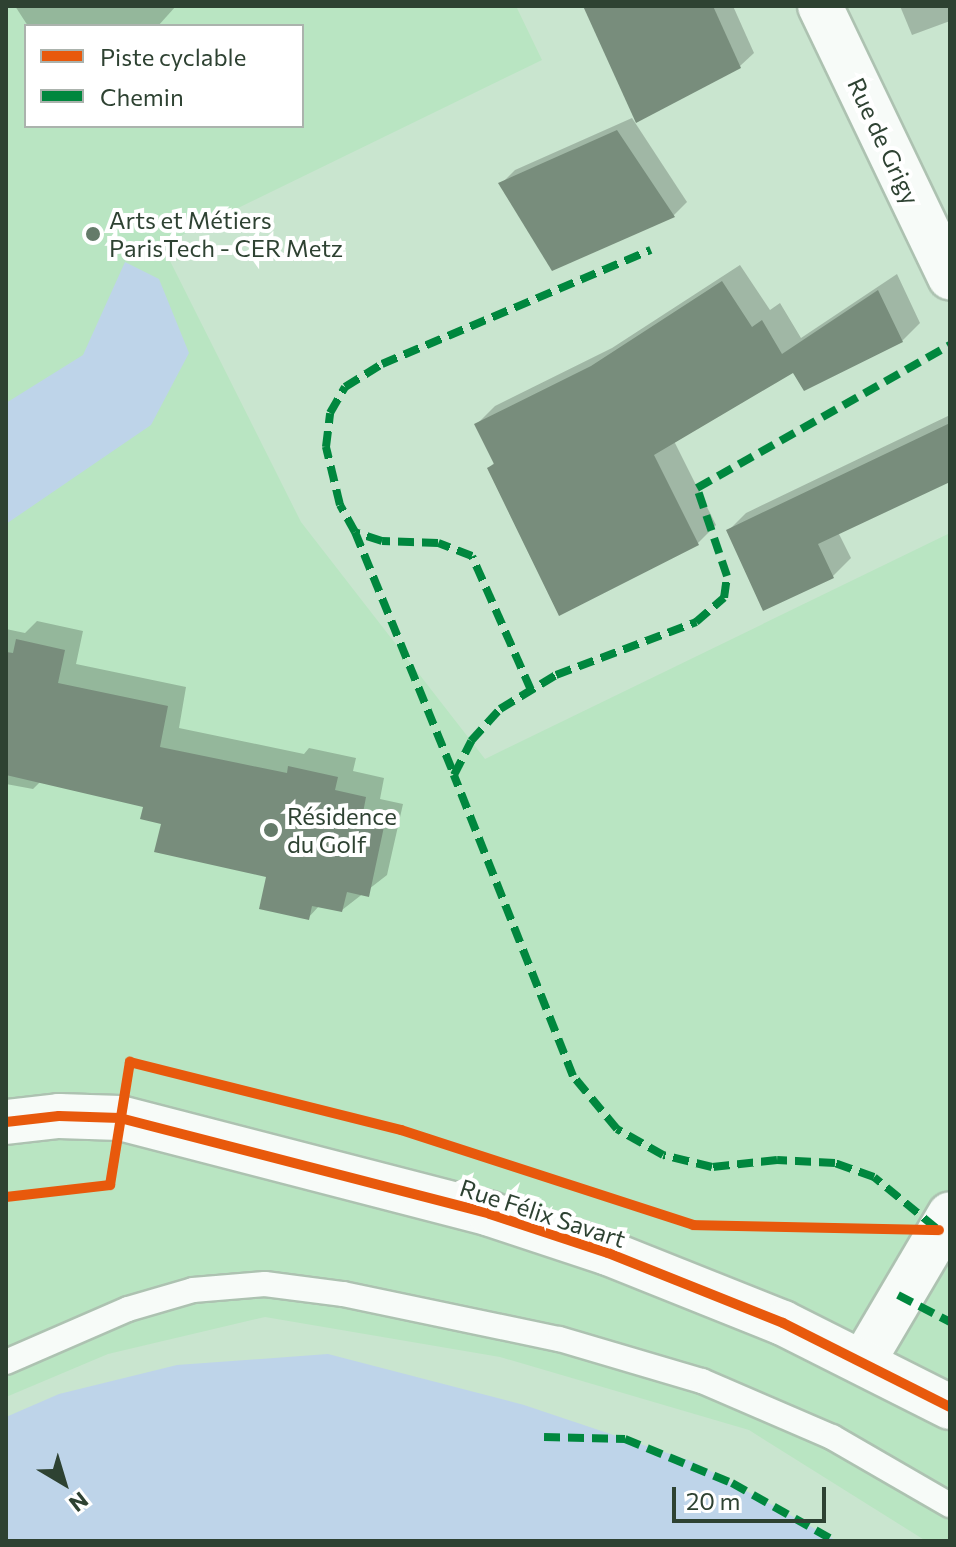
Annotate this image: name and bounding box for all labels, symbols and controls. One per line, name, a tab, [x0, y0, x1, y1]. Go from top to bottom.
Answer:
legend	[24, 24, 304, 128]
text: Piste cyclable	[100, 42, 246, 71]
street label: Rue de Grigy	[842, 73, 926, 209]
text: Chemin	[100, 82, 184, 111]
place label: Arts et Métiers ParisTech - CER Metz	[109, 206, 343, 262]
marker: Arts et Métiers ParisTech - CER Metz	[84, 225, 102, 243]
place label: Résidence du Golf	[287, 802, 397, 858]
marker: Résidence du Golf	[262, 821, 280, 839]
street label: Rue Félix Savart	[457, 1173, 629, 1253]
north arrow	[24, 1443, 104, 1523]
scale bar	[676, 1471, 830, 1521]
text: 20 m	[686, 1486, 740, 1515]
text: N	[64, 1487, 94, 1518]

